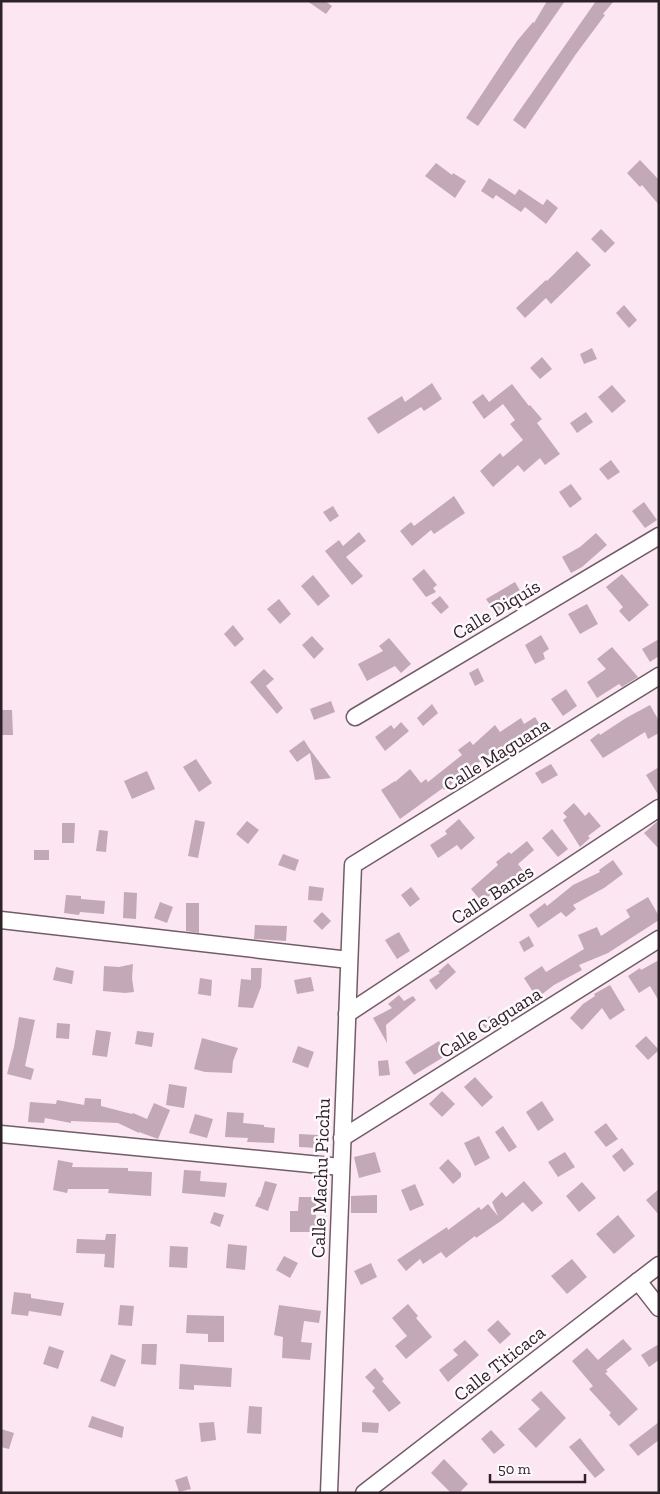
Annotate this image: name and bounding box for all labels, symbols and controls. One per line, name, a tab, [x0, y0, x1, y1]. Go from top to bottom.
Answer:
street label: Calle Diquís	[448, 574, 544, 645]
street label: Calle Maguana	[439, 713, 554, 796]
street label: Calle Banes	[447, 859, 538, 930]
street label: Calle Caguana	[435, 982, 546, 1063]
street label: Calle Machu Picchu	[306, 1097, 335, 1258]
street label: Calle Titicaca	[449, 1321, 550, 1406]
scale bar	[490, 1452, 585, 1484]
text: 50 m	[498, 1460, 531, 1478]

